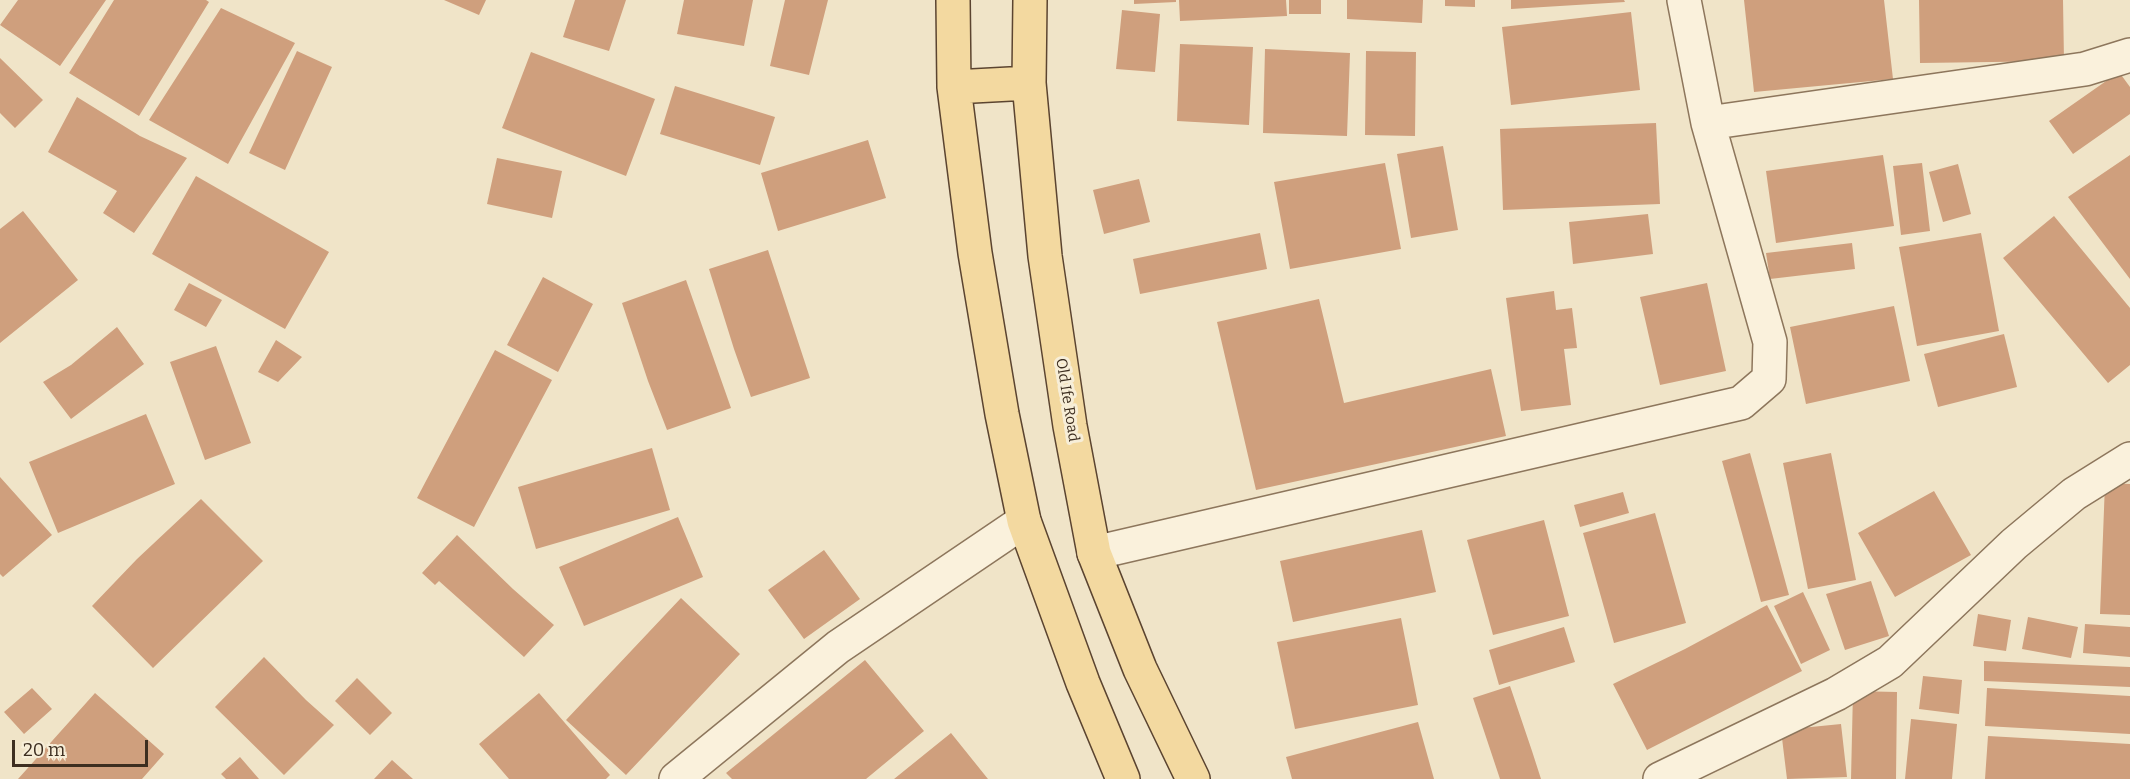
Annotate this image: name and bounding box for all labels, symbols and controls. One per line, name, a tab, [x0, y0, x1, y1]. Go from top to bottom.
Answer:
street label: Old Ife Road	[1052, 357, 1082, 443]
scale bar	[15, 728, 152, 766]
text: 20 m	[23, 739, 65, 761]

